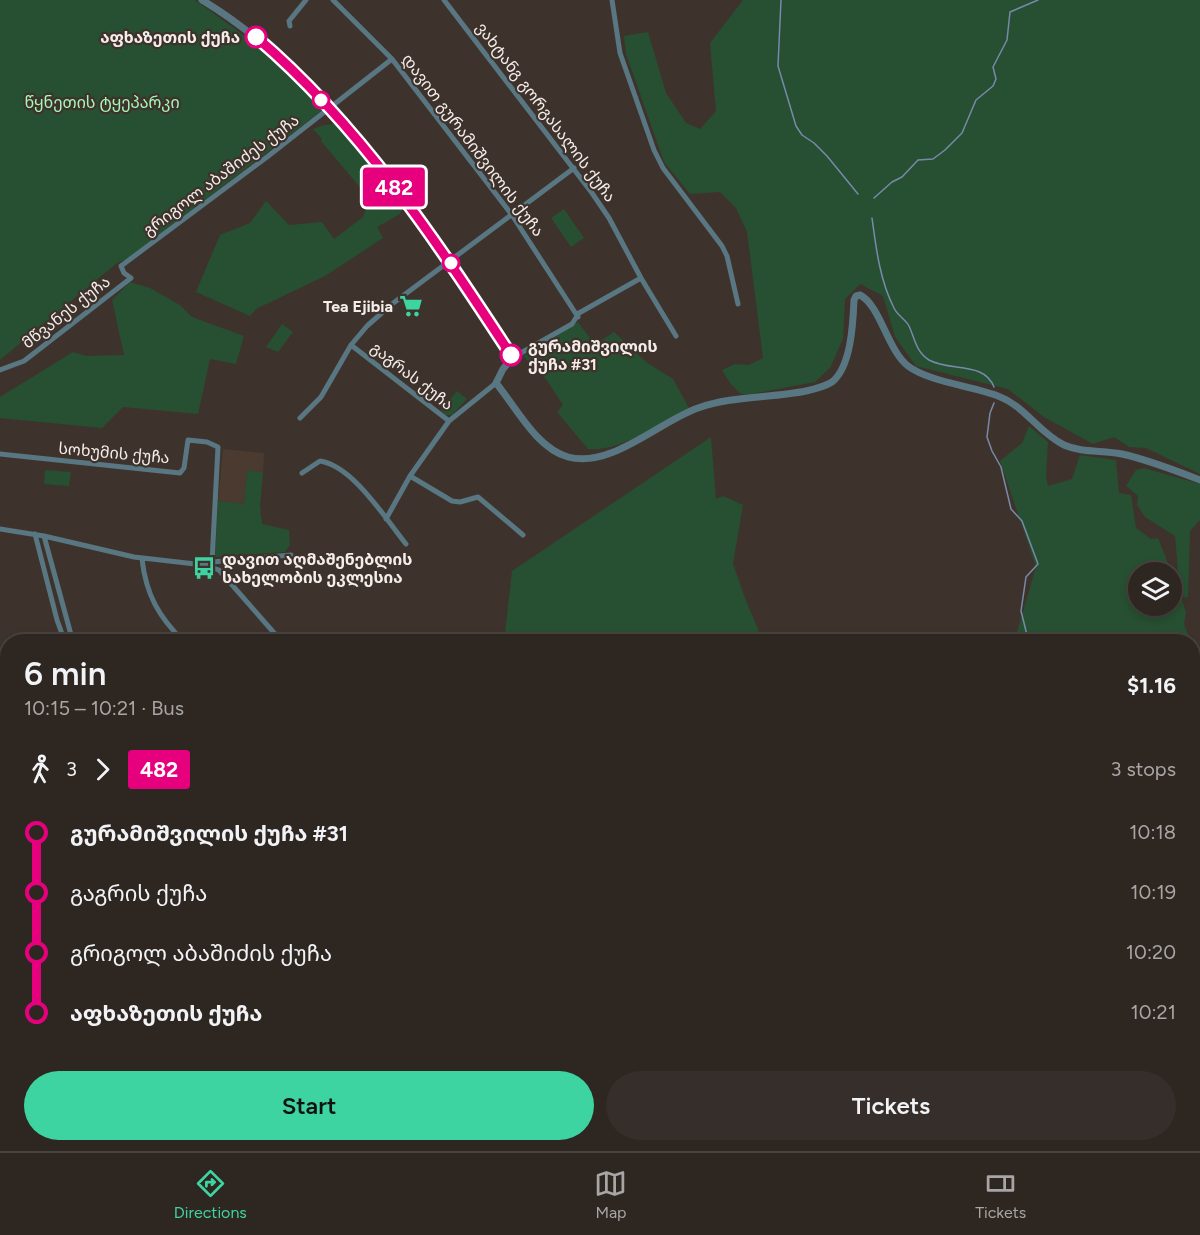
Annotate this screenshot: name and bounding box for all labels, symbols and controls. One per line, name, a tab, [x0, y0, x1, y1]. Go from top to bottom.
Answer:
street label: ვახტანგ გორგასალის ქუჩა	[471, 18, 620, 206]
marker: აფხაზეთის ქუჩა	[245, 26, 267, 48]
place label: აფხაზეთის ქუჩა	[100, 28, 240, 47]
street label: დავით გურამიშვილის ქუჩა	[397, 50, 548, 241]
unlabelled marker	[312, 91, 330, 109]
park label: წყნეთის ტყეპარკი	[24, 93, 180, 112]
street label: გრიგოლ აბაშიძეს ქუჩა	[139, 110, 303, 241]
line badge: 482	[360, 168, 428, 207]
text: 482	[375, 175, 413, 200]
unlabelled marker	[442, 254, 460, 272]
street label: მწვანეს ქუჩა	[18, 272, 114, 352]
supermarket icon: Tea Ejibia	[398, 293, 424, 319]
place label: Tea Ejibia	[323, 297, 393, 316]
place label: გურამიშვილის ქუჩა #31	[528, 337, 658, 374]
street label: გაგრას ქუჩა	[367, 338, 457, 414]
marker: გურამიშვილის ქუჩა #31	[500, 344, 522, 366]
street label: სოხუმის ქუჩა	[58, 439, 170, 467]
place label: დავით აღმაშენებლის სახელობის ეკლესია	[222, 550, 412, 588]
bus stop icon: დავით აღმაშენებლის სახელობის ეკლესია	[191, 555, 217, 581]
map controls	[1128, 562, 1182, 616]
button: layers	[1128, 562, 1182, 616]
text: 6 min	[24, 654, 106, 693]
text: $1.16	[1127, 672, 1176, 699]
text: 10:15 – 10:21 · Bus	[24, 696, 184, 720]
icon: walk	[24, 753, 57, 786]
icon: forward	[86, 753, 119, 786]
text: 3	[66, 757, 77, 781]
text: 482	[140, 757, 178, 782]
text: 3 stops	[1111, 757, 1176, 781]
text: გურამიშვილის ქუჩა #31	[70, 820, 348, 847]
text: 10:18	[1129, 820, 1176, 844]
text: გაგრის ქუჩა	[70, 880, 207, 907]
text: 10:19	[1130, 880, 1176, 904]
text: გრიგოლ აბაშიძის ქუჩა	[70, 940, 332, 967]
text: 10:20	[1126, 940, 1176, 964]
text: აფხაზეთის ქუჩა	[70, 1000, 262, 1027]
text: 10:21	[1130, 1000, 1176, 1024]
button: Start	[24, 1071, 594, 1140]
button: Tickets	[606, 1071, 1176, 1140]
tab: Directions	[174, 1167, 247, 1222]
tab: Map	[594, 1167, 627, 1222]
tab: Tickets	[975, 1167, 1026, 1222]

